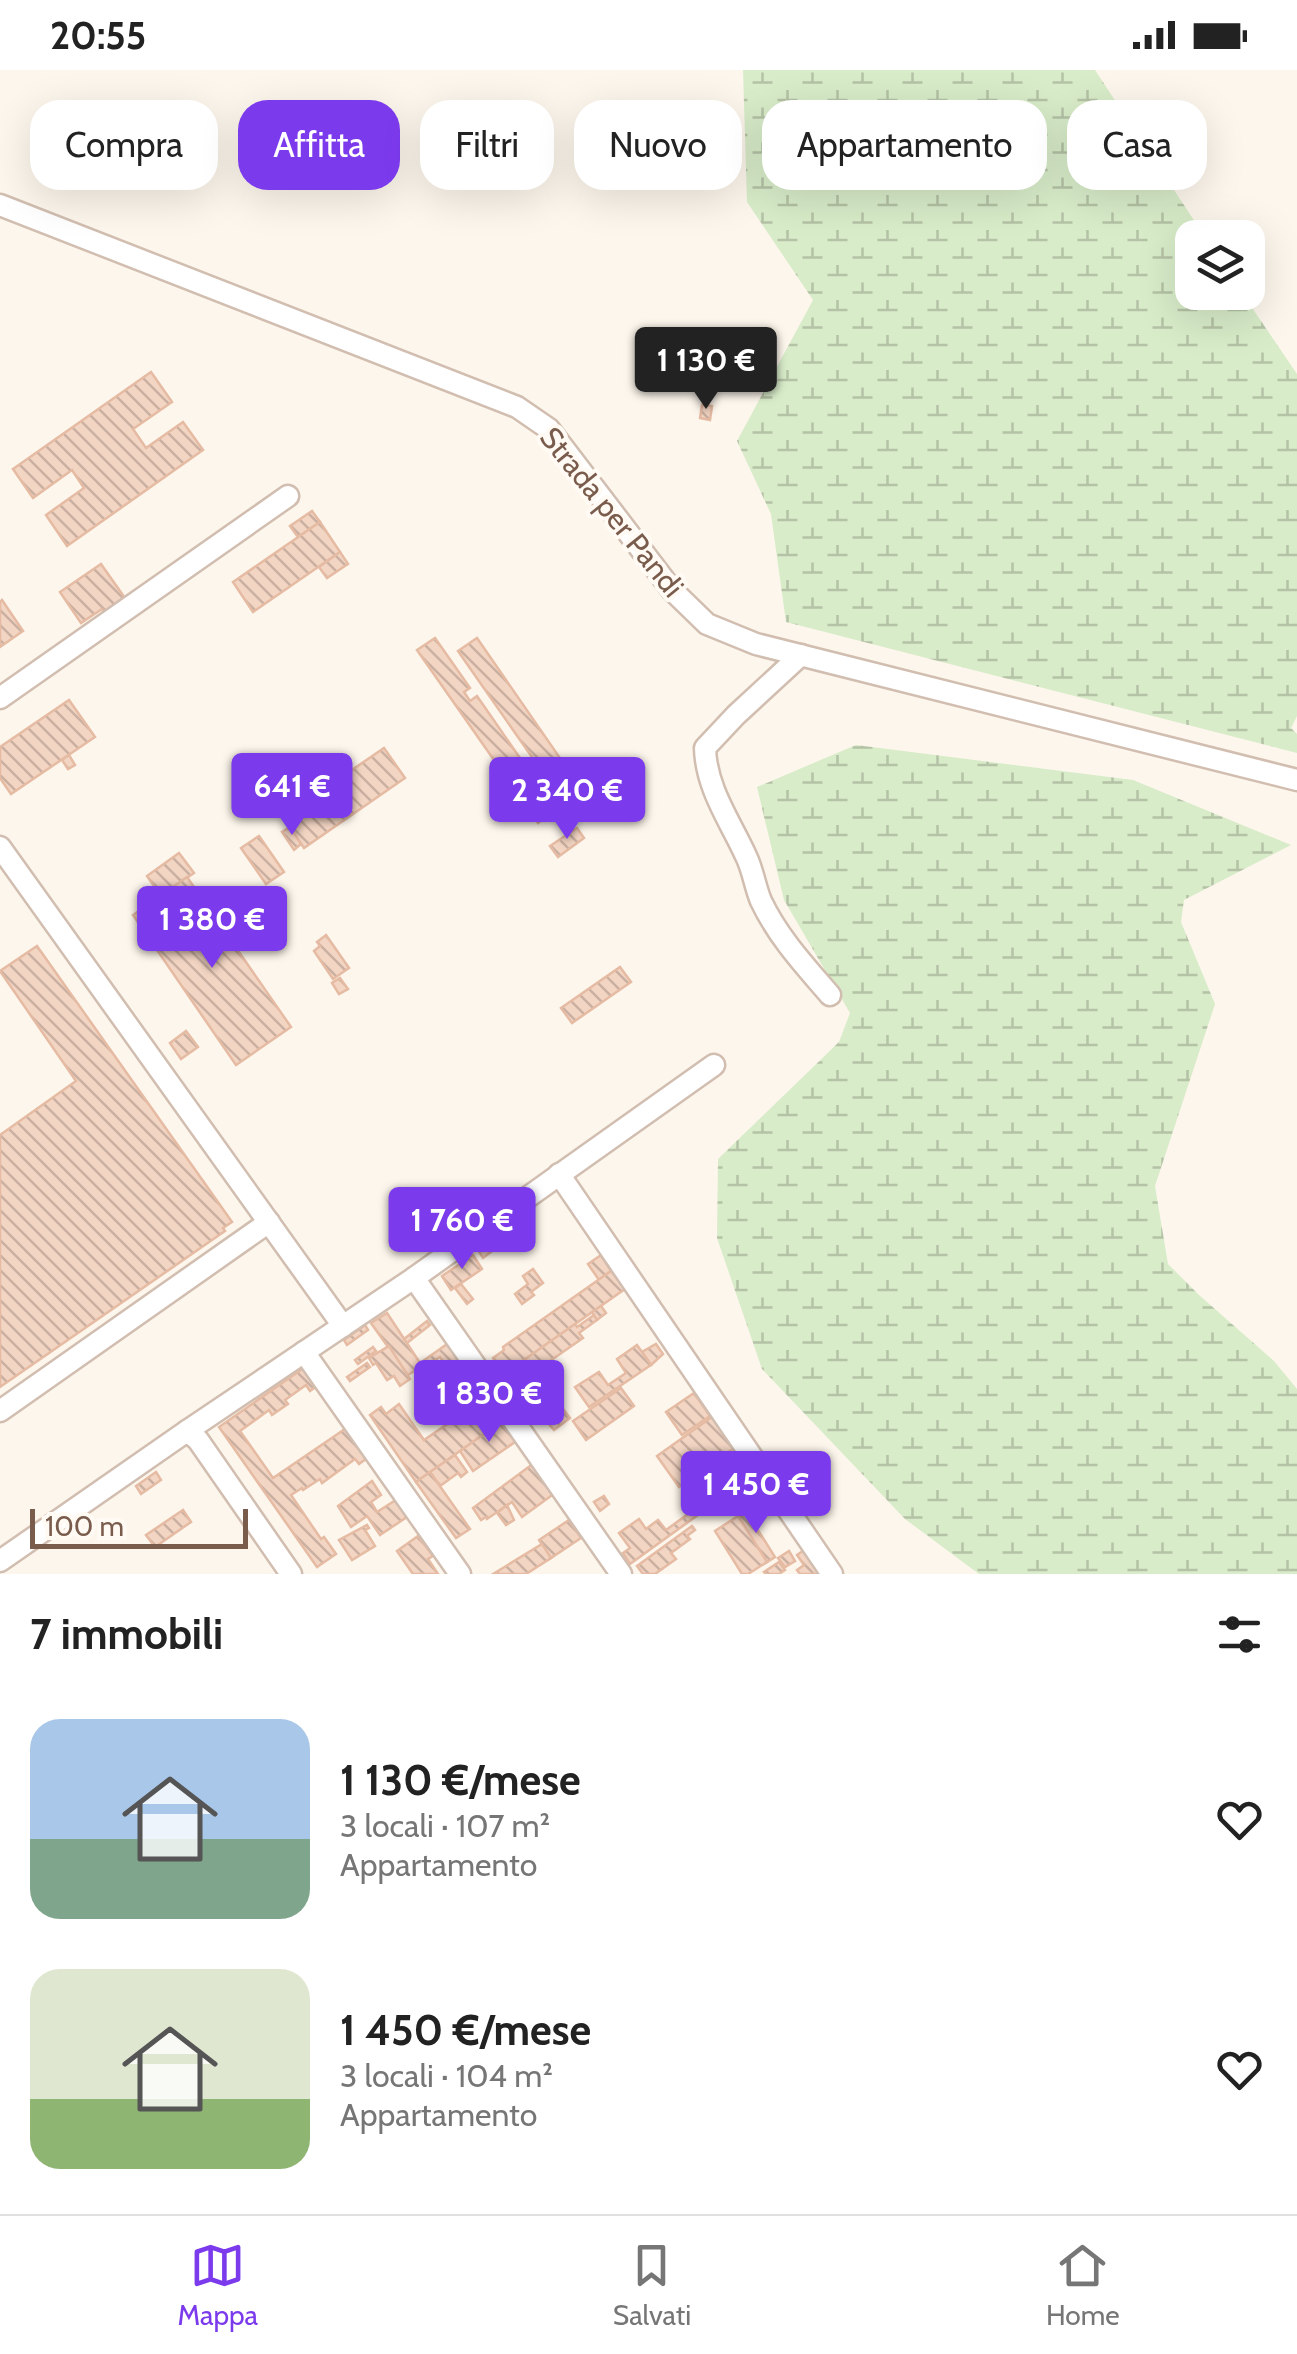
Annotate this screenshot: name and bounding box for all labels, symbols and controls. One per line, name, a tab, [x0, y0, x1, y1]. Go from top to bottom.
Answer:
text: 20:55	[50, 12, 146, 59]
chip: Compra	[30, 100, 218, 190]
chip: Affitta	[238, 100, 400, 190]
chip: Filtri	[420, 100, 554, 190]
chip: Nuovo	[574, 100, 742, 190]
chip: Appartamento	[762, 100, 1047, 190]
chip: Casa	[1067, 100, 1207, 190]
map controls	[1175, 220, 1265, 310]
button: layers	[1175, 220, 1265, 310]
pin: 1 130 €	[614, 327, 798, 412]
text: 1 130 €	[657, 340, 755, 379]
street label: Strada per Pandi	[532, 420, 692, 604]
pin: 641 €	[222, 753, 362, 838]
pin: 2 340 €	[475, 757, 659, 842]
text: 641 €	[253, 766, 331, 805]
text: 2 340 €	[511, 770, 623, 809]
pin: 1 380 €	[120, 886, 304, 971]
text: 1 380 €	[159, 899, 265, 938]
pin: 1 760 €	[370, 1187, 554, 1272]
text: 1 760 €	[411, 1200, 513, 1239]
pin: 1 830 €	[397, 1360, 581, 1445]
text: 1 830 €	[436, 1373, 542, 1412]
pin: 1 450 €	[664, 1451, 848, 1536]
text: 1 450 €	[703, 1464, 809, 1503]
scale bar	[30, 1504, 248, 1548]
text: 100 m	[45, 1509, 124, 1543]
icon: filters	[1212, 1607, 1267, 1662]
text: 7 immobili	[30, 1608, 223, 1660]
text: 1 130 €/mese	[340, 1754, 581, 1806]
icon: home	[110, 1759, 230, 1879]
icon: heart	[1212, 1792, 1267, 1847]
text: 3 locali · 107 m²	[340, 1806, 550, 1845]
text: Appartamento	[340, 1845, 537, 1884]
text: 1 450 €/mese	[340, 2004, 591, 2056]
icon: home	[110, 2009, 230, 2129]
icon: heart	[1212, 2042, 1267, 2097]
text: 3 locali · 104 m²	[340, 2056, 553, 2095]
text: Appartamento	[340, 2095, 537, 2134]
tab: Mappa	[177, 2238, 258, 2332]
tab: Salvati	[613, 2238, 691, 2332]
tab: Home	[1046, 2238, 1120, 2332]

